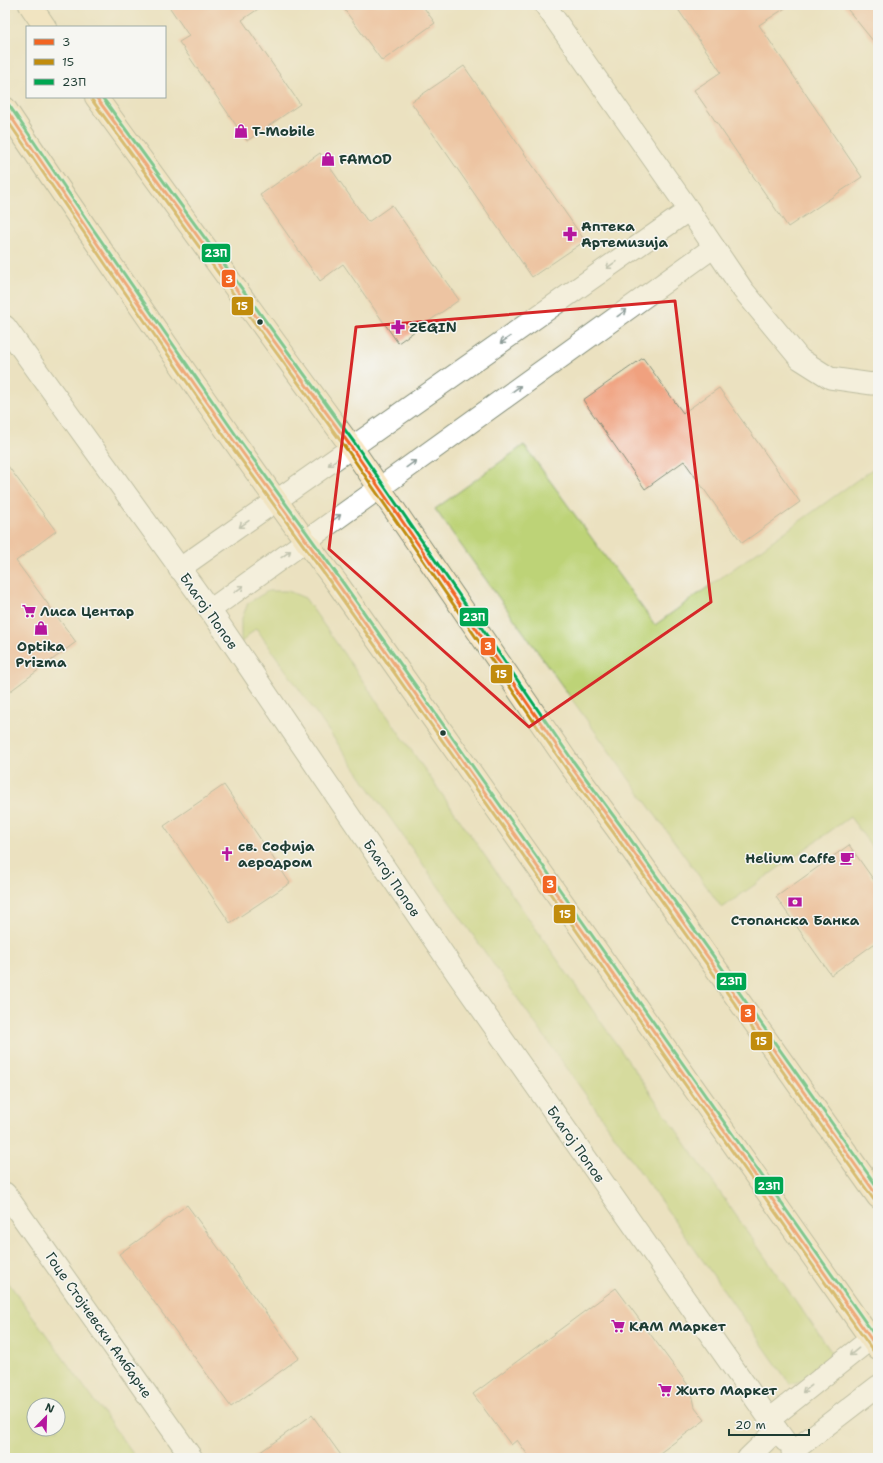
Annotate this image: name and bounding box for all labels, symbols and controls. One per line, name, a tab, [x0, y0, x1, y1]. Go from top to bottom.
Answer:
legend	[26, 26, 166, 98]
text: 3	[62, 34, 70, 50]
text: 15	[62, 54, 74, 70]
text: 23П	[62, 74, 86, 90]
place label: T-Mobile	[252, 122, 315, 140]
shop icon: T-Mobile	[233, 123, 249, 139]
place label: FAMOD	[339, 150, 392, 168]
shop icon: FAMOD	[320, 151, 336, 167]
place label: Аптека Артемизија	[581, 217, 668, 251]
pharmacy icon: Аптека Артемизија	[562, 226, 578, 242]
line badge: 23П	[201, 243, 231, 263]
text: 23П	[205, 246, 227, 261]
one-way arrow	[606, 261, 617, 269]
line badge: 3	[221, 269, 236, 288]
text: 3	[225, 272, 233, 287]
line badge: 15	[231, 296, 254, 316]
text: 15	[236, 299, 248, 314]
one-way arrow	[616, 309, 627, 317]
unlabelled marker	[255, 317, 265, 327]
place label: ZEGIN	[409, 318, 457, 336]
pharmacy icon: ZEGIN	[390, 319, 406, 335]
one-way arrow	[500, 336, 511, 344]
one-way arrow	[510, 384, 521, 393]
one-way arrow	[327, 458, 338, 466]
one-way arrow	[405, 460, 416, 469]
one-way arrow	[331, 514, 342, 522]
one-way arrow	[239, 520, 250, 528]
one-way arrow	[280, 550, 291, 559]
street label: Благој Попов	[176, 569, 242, 653]
one-way arrow	[233, 585, 244, 593]
place label: Лиса Центар	[40, 602, 134, 620]
supermarket icon: Лиса Центар	[21, 603, 37, 619]
line badge: 23П	[459, 607, 489, 627]
text: 23П	[463, 610, 485, 625]
shop icon: Optika Prizma	[33, 620, 49, 636]
place label: Optika Prizma	[16, 637, 67, 671]
line badge: 3	[480, 637, 496, 656]
text: 3	[484, 639, 492, 654]
line badge: 15	[490, 664, 513, 684]
text: 15	[495, 667, 507, 682]
unlabelled marker	[438, 728, 448, 738]
street label: Благој Попов	[360, 836, 424, 920]
place label: св. Софија аеродром	[238, 837, 315, 871]
church icon: св. Софија аеродром	[219, 846, 235, 862]
place label: Helium Caffe	[745, 849, 836, 867]
cafe icon: Helium Caffe	[839, 850, 855, 866]
line badge: 3	[542, 875, 557, 894]
text: 3	[546, 877, 554, 892]
bank icon: Стопанска Банка	[787, 894, 803, 910]
line badge: 15	[553, 904, 576, 924]
text: 15	[559, 907, 571, 922]
place label: Стопанска Банка	[731, 911, 860, 929]
line badge: 23П	[716, 972, 747, 991]
text: 23П	[720, 974, 742, 989]
line badge: 3	[740, 1004, 756, 1023]
text: 3	[744, 1006, 752, 1021]
line badge: 15	[750, 1031, 773, 1051]
text: 15	[755, 1034, 767, 1049]
street label: Благој Попов	[543, 1102, 609, 1186]
line badge: 23П	[754, 1176, 784, 1195]
text: 23П	[758, 1179, 780, 1194]
street label: Гоце Стојчевски Амбарче	[42, 1249, 156, 1402]
place label: КАМ Маркет	[629, 1317, 726, 1335]
supermarket icon: КАМ Маркет	[610, 1318, 626, 1334]
one-way arrow	[849, 1347, 859, 1356]
place label: Жито Маркет	[676, 1381, 778, 1399]
supermarket icon: Жито Маркет	[657, 1382, 673, 1398]
one-way arrow	[801, 1385, 812, 1394]
north arrow	[26, 1397, 66, 1437]
text: N	[43, 1400, 57, 1417]
scale bar	[729, 1411, 809, 1437]
text: 20 m	[735, 1417, 766, 1433]

